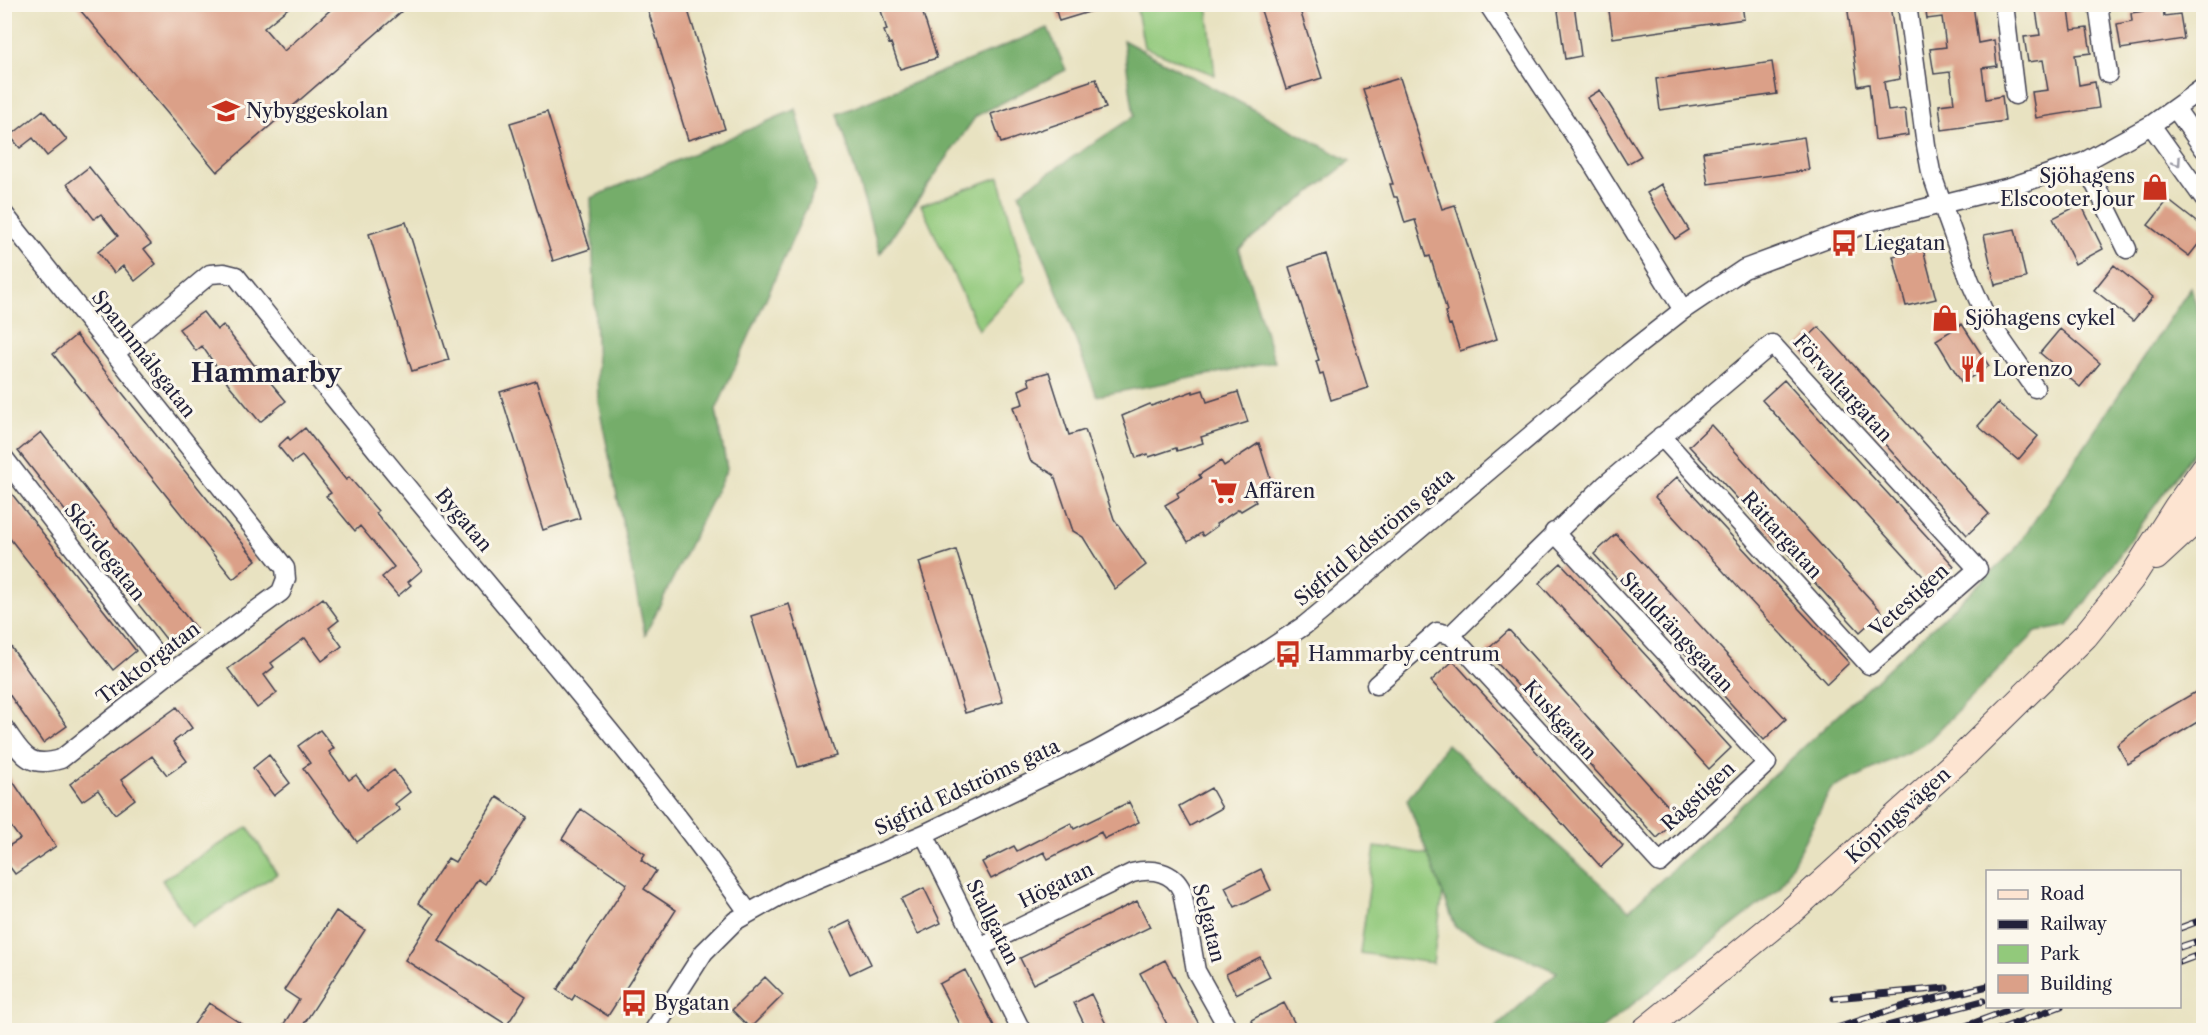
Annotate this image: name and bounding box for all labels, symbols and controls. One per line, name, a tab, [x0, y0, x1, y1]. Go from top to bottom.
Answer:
school or university icon: Nybyggeskolan	[211, 96, 241, 126]
place label: Nybyggeskolan	[246, 99, 389, 123]
one-way arrow	[2170, 155, 2181, 166]
place label: Sjöhagens Elscooter Jour	[2000, 164, 2136, 211]
shop icon: Sjöhagens Elscooter Jour	[2140, 172, 2170, 202]
bus stop icon: Liegatan	[1829, 228, 1859, 258]
place label: Liegatan	[1864, 231, 1946, 255]
street label: Spannmålsgatan	[87, 286, 201, 423]
shop icon: Sjöhagens cykel	[1930, 303, 1960, 333]
place label: Sjöhagens cykel	[1965, 306, 2115, 330]
street label: Förvaltargatan	[1788, 329, 1898, 447]
restaurant icon: Lorenzo	[1958, 354, 1988, 384]
district label: Hammarby	[191, 357, 342, 389]
place label: Lorenzo	[1993, 357, 2073, 381]
street label: Sigfrid Edströms gata	[1289, 463, 1459, 611]
supermarket icon: Affären	[1209, 476, 1239, 506]
place label: Affären	[1243, 479, 1316, 503]
street label: Bygatan	[431, 483, 498, 557]
street label: Rättargatan	[1736, 486, 1828, 584]
street label: Skördegatan	[59, 498, 151, 606]
street label: Vetestigen	[1864, 558, 1954, 642]
street label: Stalldrängsgatan	[1615, 567, 1739, 697]
street label: Traktorgatan	[92, 616, 205, 710]
bus stop icon: Hammarby centrum	[1273, 639, 1303, 669]
place label: Hammarby centrum	[1308, 642, 1500, 666]
street label: Kuskgatan	[1518, 675, 1602, 765]
street label: Sigfrid Edströms gata	[871, 733, 1064, 840]
street label: Rågstigen	[1656, 756, 1740, 836]
street label: Köpingsvägen	[1841, 762, 1955, 868]
street label: Högatan	[1015, 856, 1098, 913]
legend	[1986, 870, 2181, 1008]
street label: Stallgatan	[961, 875, 1025, 969]
street label: Selgatan	[1188, 881, 1230, 965]
text: Road	[2040, 883, 2085, 905]
text: Railway	[2040, 913, 2108, 935]
text: Park	[2040, 943, 2081, 965]
text: Building	[2040, 973, 2112, 995]
bus stop icon: Bygatan	[619, 988, 649, 1018]
place label: Bygatan	[654, 991, 730, 1015]

